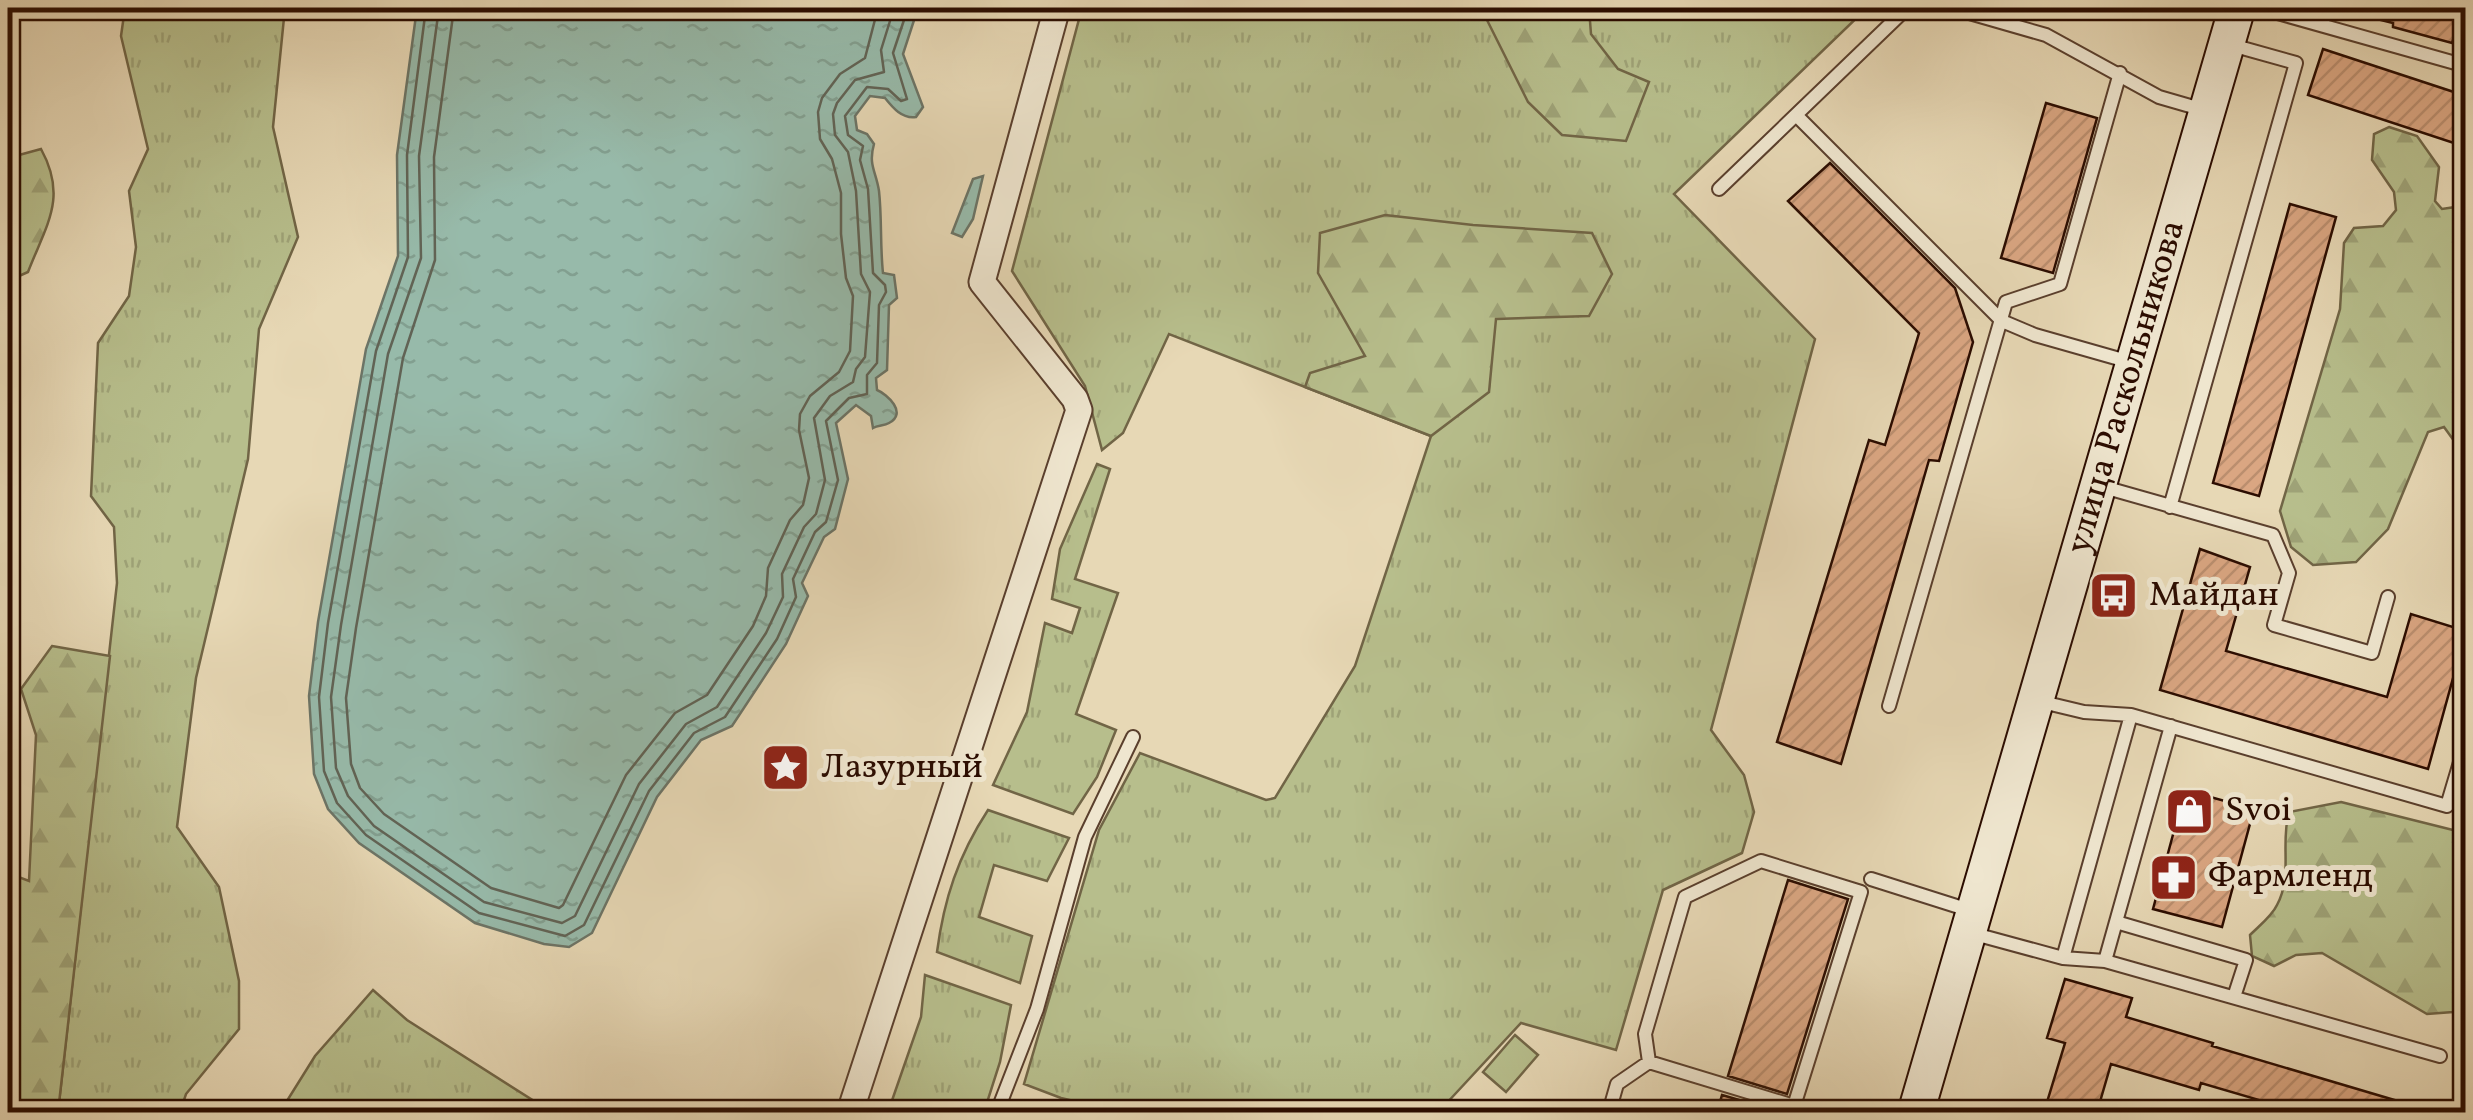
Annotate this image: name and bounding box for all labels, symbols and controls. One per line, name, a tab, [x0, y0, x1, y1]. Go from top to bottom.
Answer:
street label: улица Раскольникова	[2056, 214, 2198, 560]
bus stop icon: Майдан	[2088, 570, 2140, 622]
place label: Майдан	[2149, 572, 2279, 620]
place icon: Лазурный	[760, 742, 812, 794]
place label: Лазурный	[821, 744, 983, 792]
shop icon: Svoi	[2164, 785, 2216, 837]
place label: Svoi	[2225, 787, 2292, 835]
pharmacy icon: Фармленд	[2147, 851, 2199, 903]
place label: Фармленд	[2208, 853, 2373, 901]

